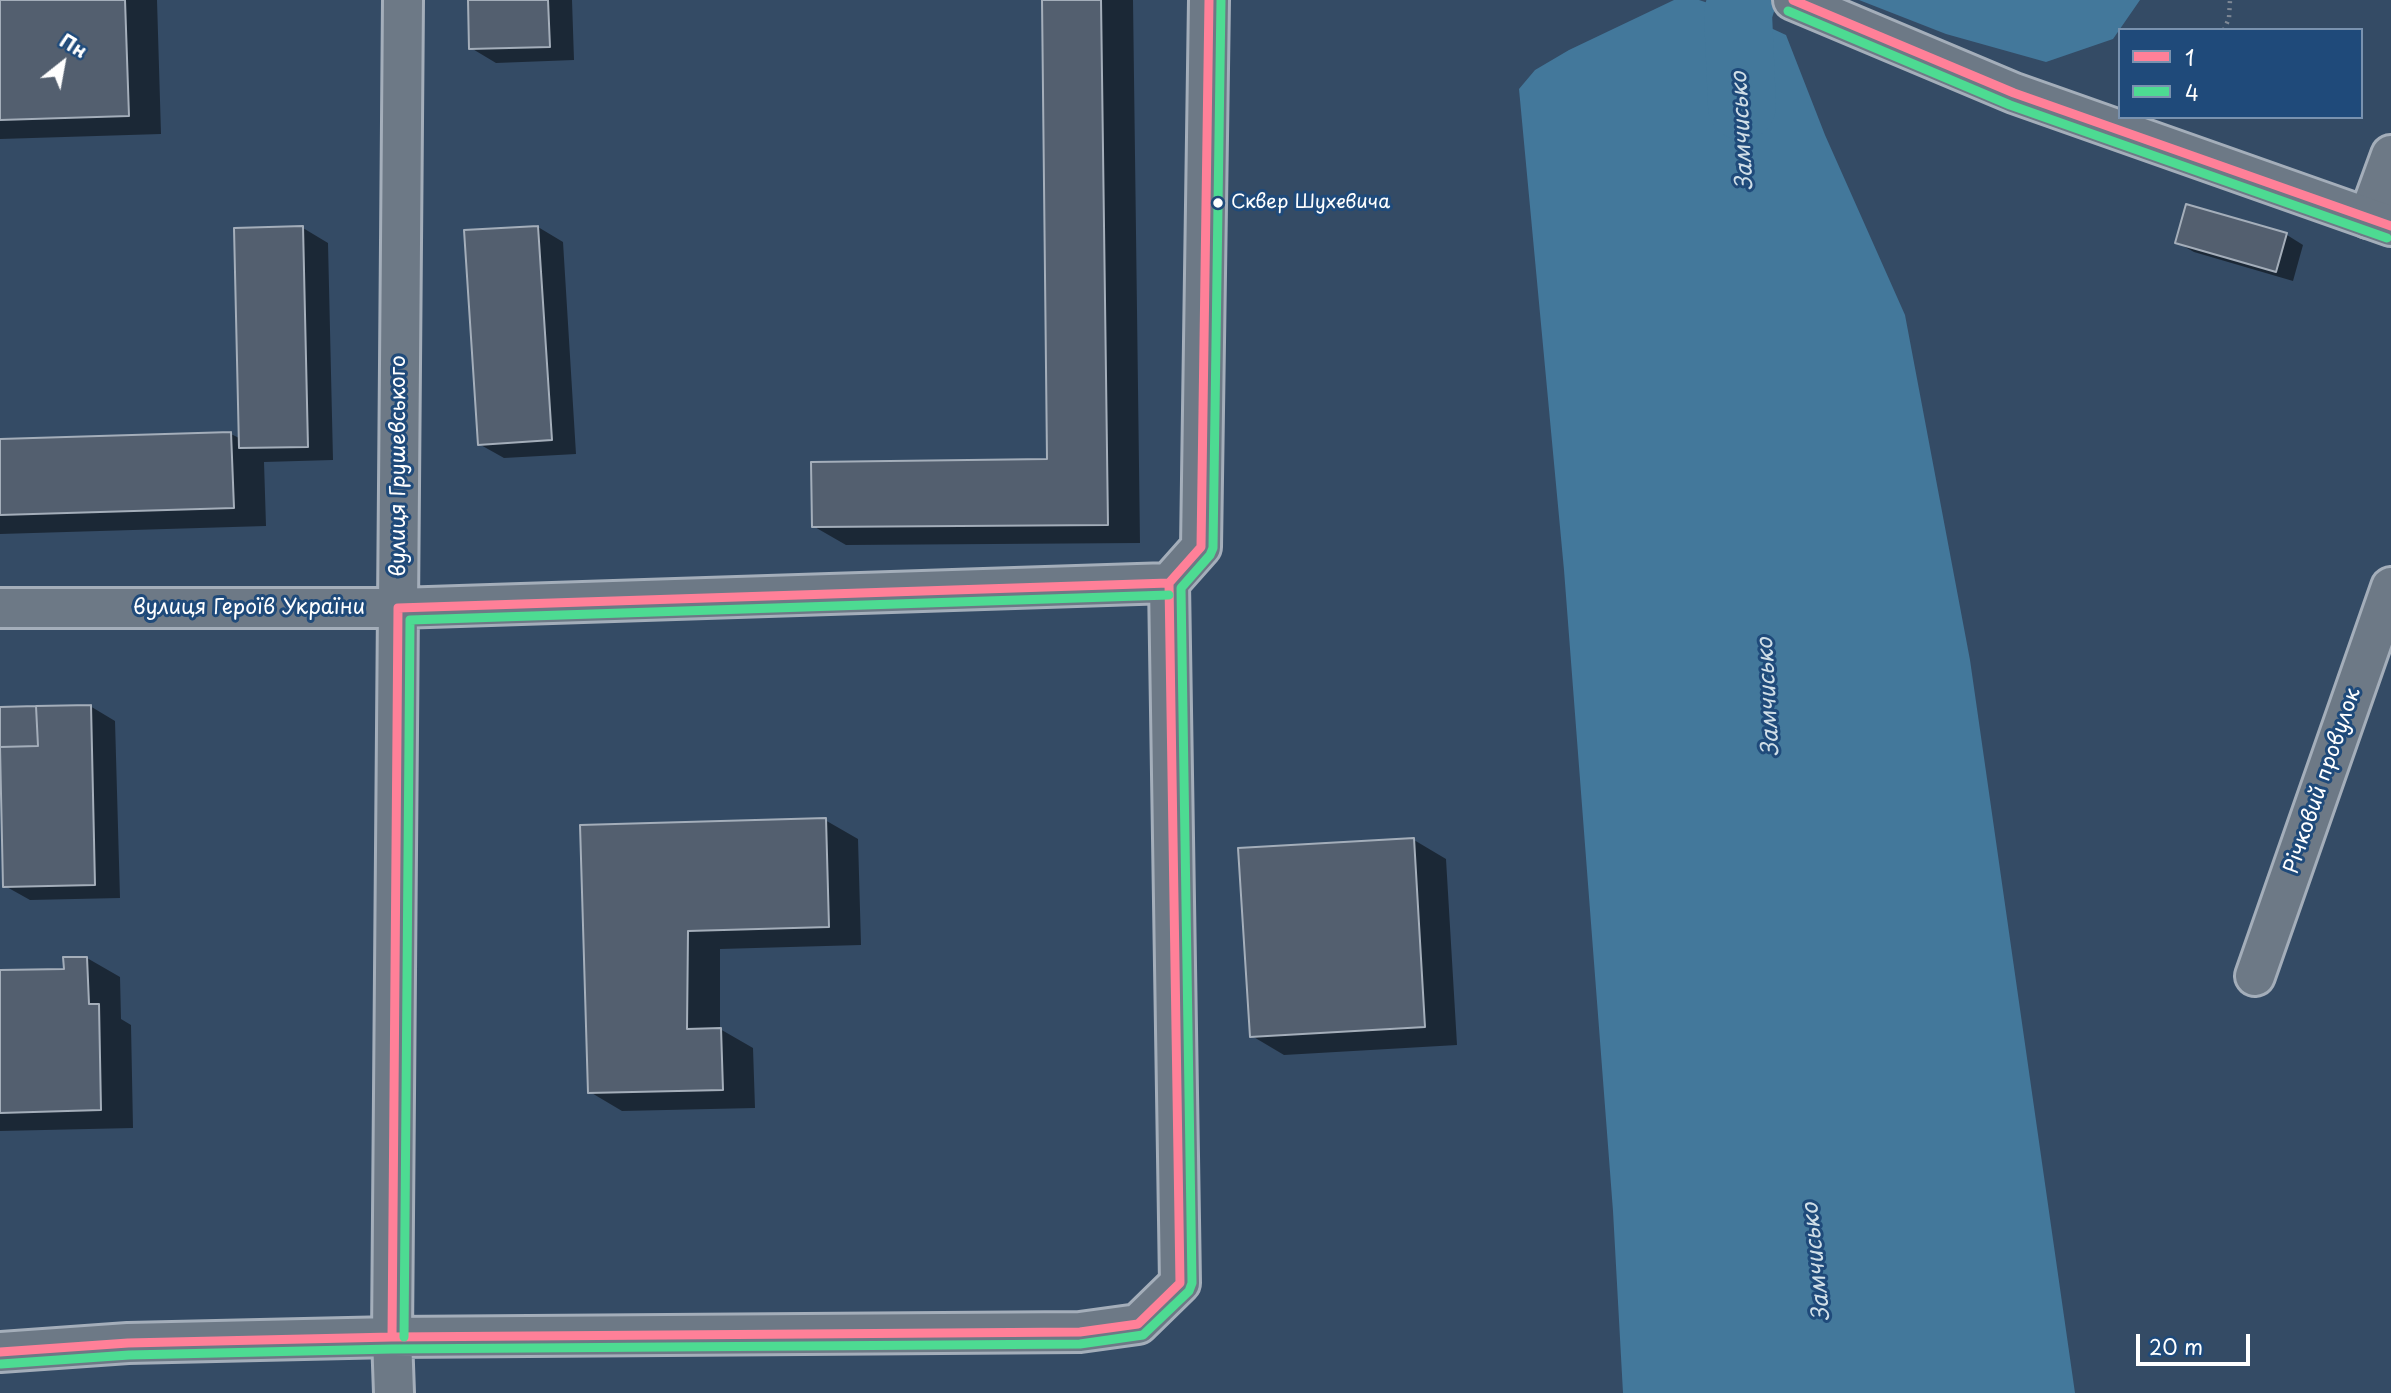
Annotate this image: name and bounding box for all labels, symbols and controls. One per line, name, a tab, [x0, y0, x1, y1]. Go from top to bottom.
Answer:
text: Пн	[55, 26, 93, 64]
north arrow	[28, 28, 98, 98]
legend	[2118, 28, 2363, 119]
text: 1	[2185, 41, 2194, 73]
water label: Замчисько	[1726, 71, 1760, 191]
text: 4	[2185, 76, 2199, 108]
place label: Сквер Шухевича	[1231, 192, 1390, 214]
marker: Сквер Шухевича	[1211, 196, 1225, 210]
street label: вулиця Грушевського	[386, 355, 412, 577]
street label: вулиця Героїв України	[133, 595, 365, 621]
water label: Замчисько	[1752, 637, 1786, 757]
street label: Річковий провулок	[2279, 685, 2367, 877]
water label: Замчисько	[1797, 1201, 1837, 1323]
scale bar	[2139, 1320, 2253, 1364]
text: 20 m	[2149, 1330, 2203, 1362]

